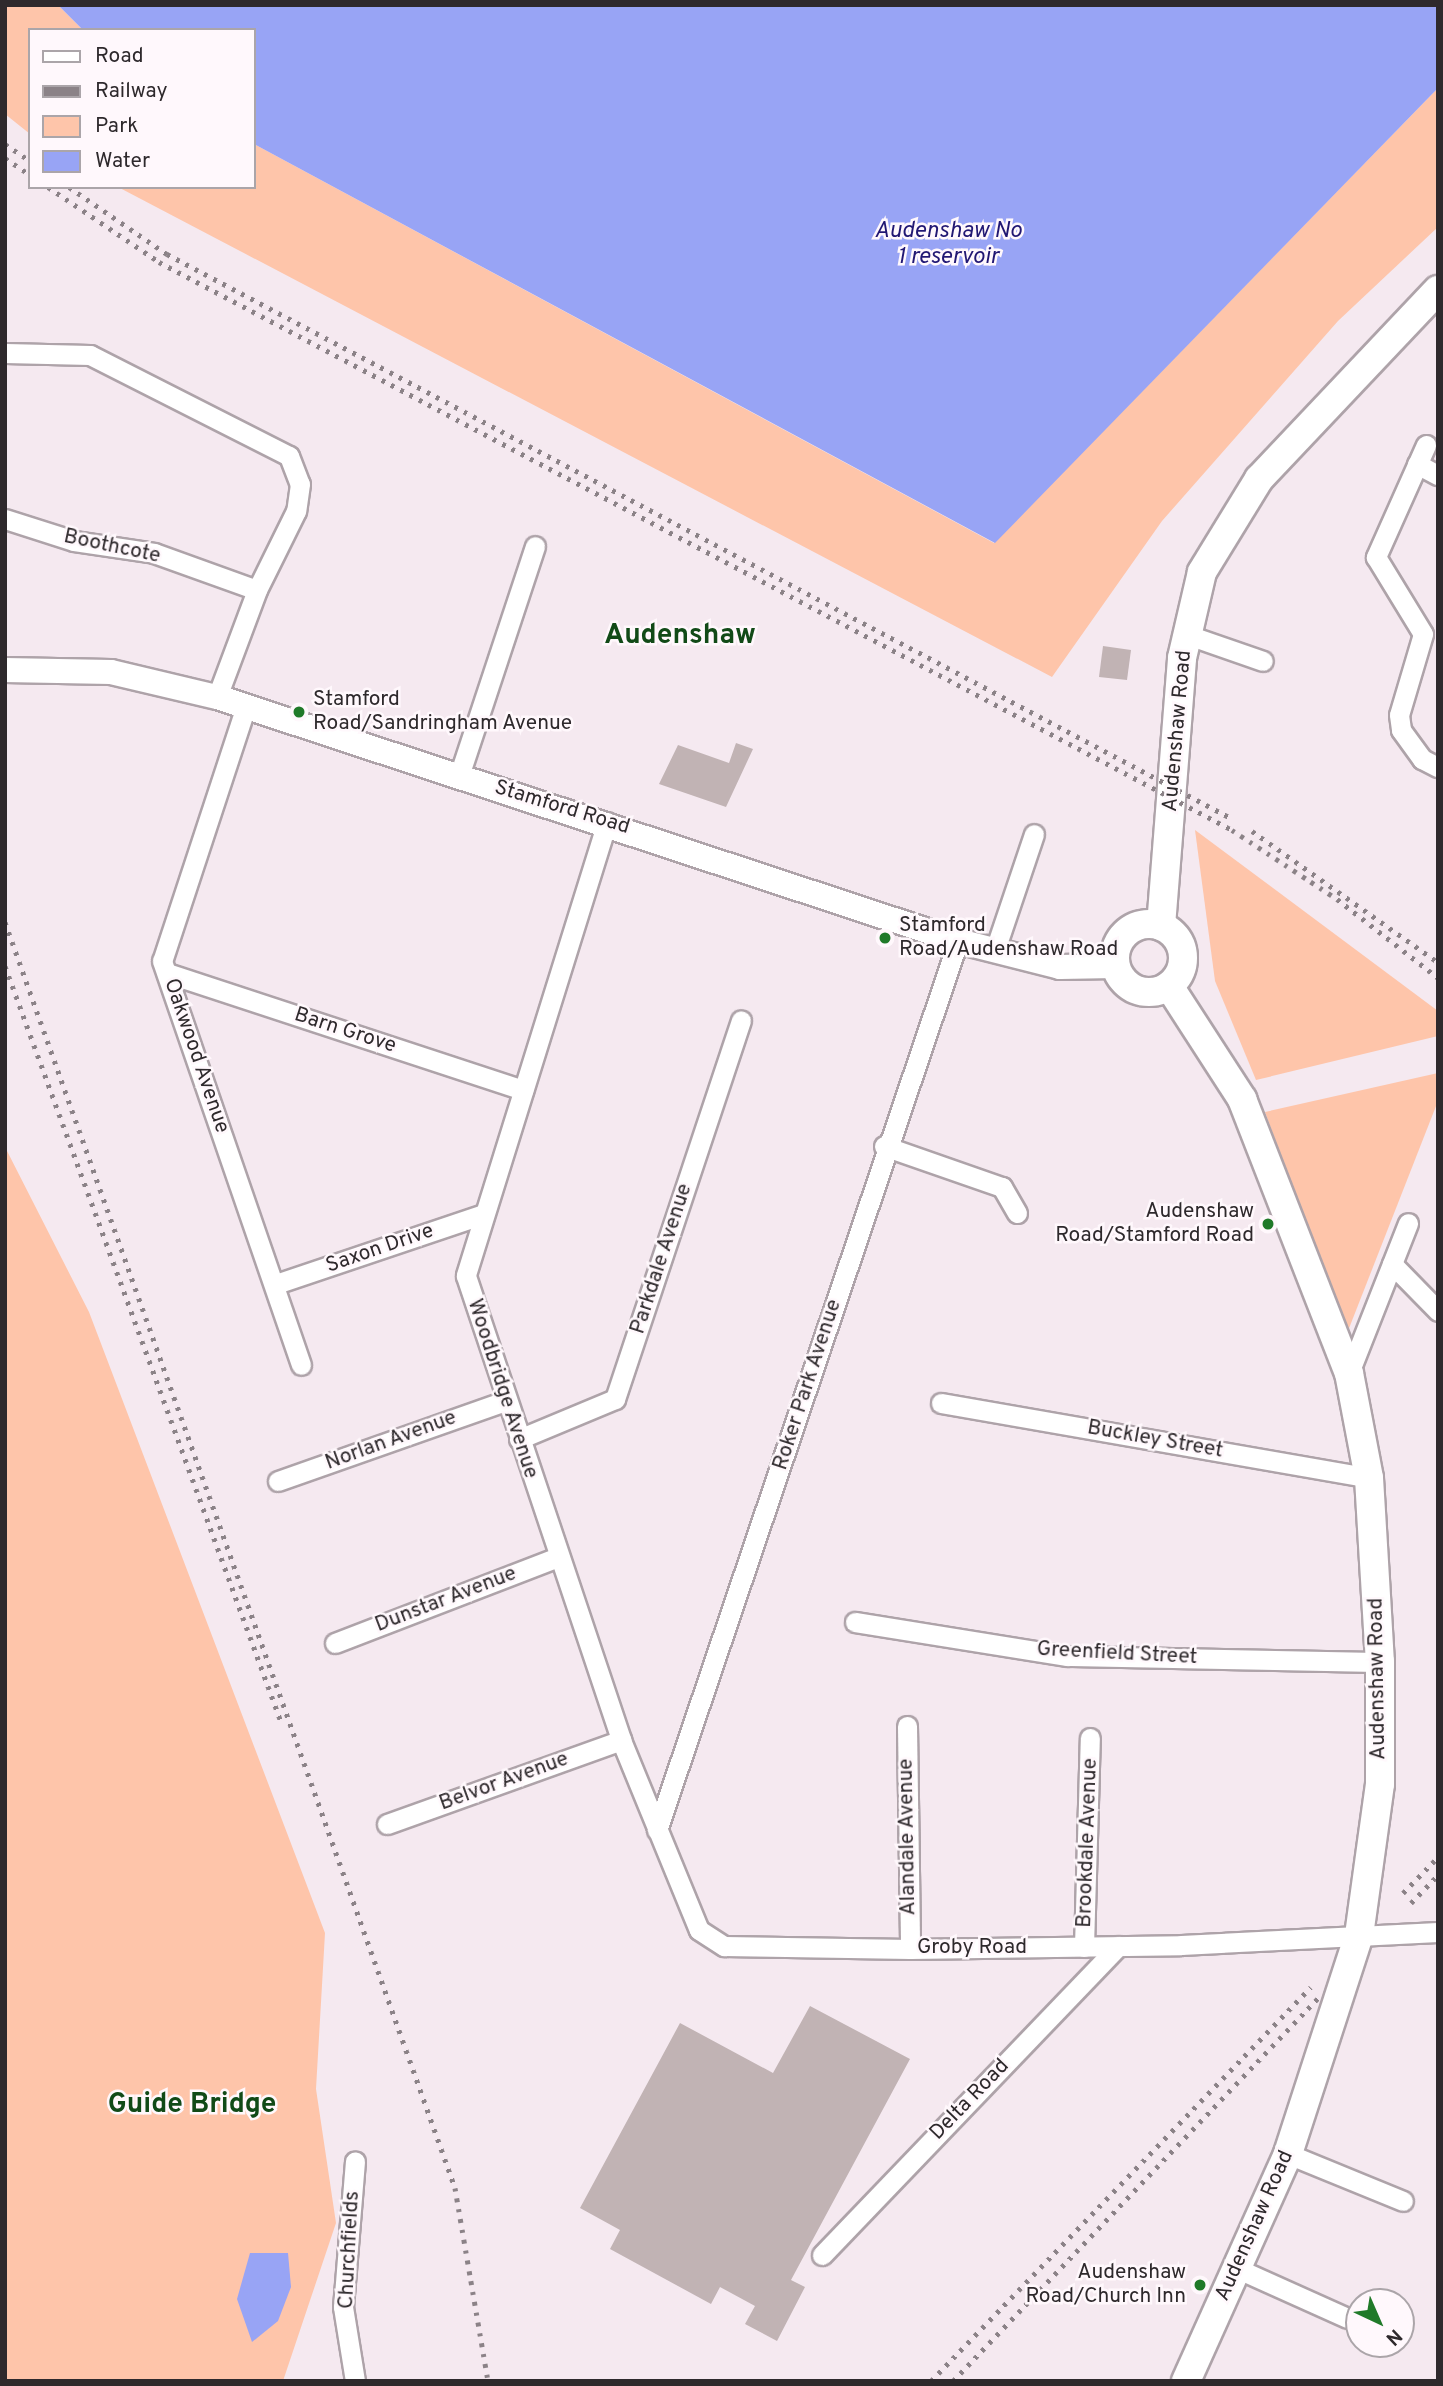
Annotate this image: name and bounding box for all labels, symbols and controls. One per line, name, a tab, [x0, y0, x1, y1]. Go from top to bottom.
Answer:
legend	[28, 28, 256, 189]
text: Road	[95, 43, 144, 70]
text: Railway	[95, 78, 168, 105]
text: Park	[95, 113, 138, 140]
text: Water	[95, 148, 150, 175]
water label: Audenshaw No 1 reservoir	[874, 218, 1022, 272]
street label: Boothcote	[61, 524, 163, 570]
district label: Audenshaw	[604, 619, 756, 653]
street label: Audenshaw Road	[1158, 649, 1198, 813]
place label: Stamford Road/Sandringham Avenue	[313, 687, 573, 737]
marker: Stamford Road/Sandringham Avenue	[291, 704, 307, 720]
street label: Stamford Road	[491, 775, 633, 841]
place label: Stamford Road/Audenshaw Road	[899, 913, 1118, 963]
marker: Stamford Road/Audenshaw Road	[877, 930, 893, 946]
street label: Oakwood Avenue	[158, 975, 234, 1137]
street label: Barn Grove	[291, 1003, 399, 1059]
street label: Parkdale Avenue	[626, 1180, 698, 1338]
place label: Audenshaw Road/Stamford Road	[1055, 1199, 1254, 1249]
marker: Audenshaw Road/Stamford Road	[1260, 1216, 1276, 1232]
street label: Saxon Drive	[323, 1219, 437, 1279]
street label: Woodbridge Avenue	[461, 1296, 543, 1482]
street label: Roker Park Avenue	[768, 1296, 848, 1474]
street label: Norlan Avenue	[322, 1405, 460, 1477]
street label: Buckley Street	[1085, 1416, 1225, 1464]
street label: Dunstar Avenue	[371, 1561, 521, 1639]
street label: Audenshaw Road	[1364, 1598, 1392, 1760]
street label: Greenfield Street	[1036, 1637, 1198, 1671]
street label: Belvor Avenue	[436, 1747, 572, 1817]
street label: Brookdale Avenue	[1072, 1757, 1104, 1929]
street label: Alandale Avenue	[894, 1758, 922, 1916]
street label: Groby Road	[917, 1935, 1027, 1961]
street label: Delta Road	[925, 2054, 1015, 2146]
district label: Guide Bridge	[108, 2088, 276, 2122]
street label: Audenshaw Road	[1211, 2147, 1299, 2305]
street label: Churchfields	[334, 2190, 366, 2310]
place label: Audenshaw Road/Church Inn	[1025, 2260, 1186, 2310]
marker: Audenshaw Road/Church Inn	[1192, 2277, 1208, 2293]
north arrow	[1345, 2288, 1415, 2358]
text: N	[1380, 2323, 1406, 2350]

